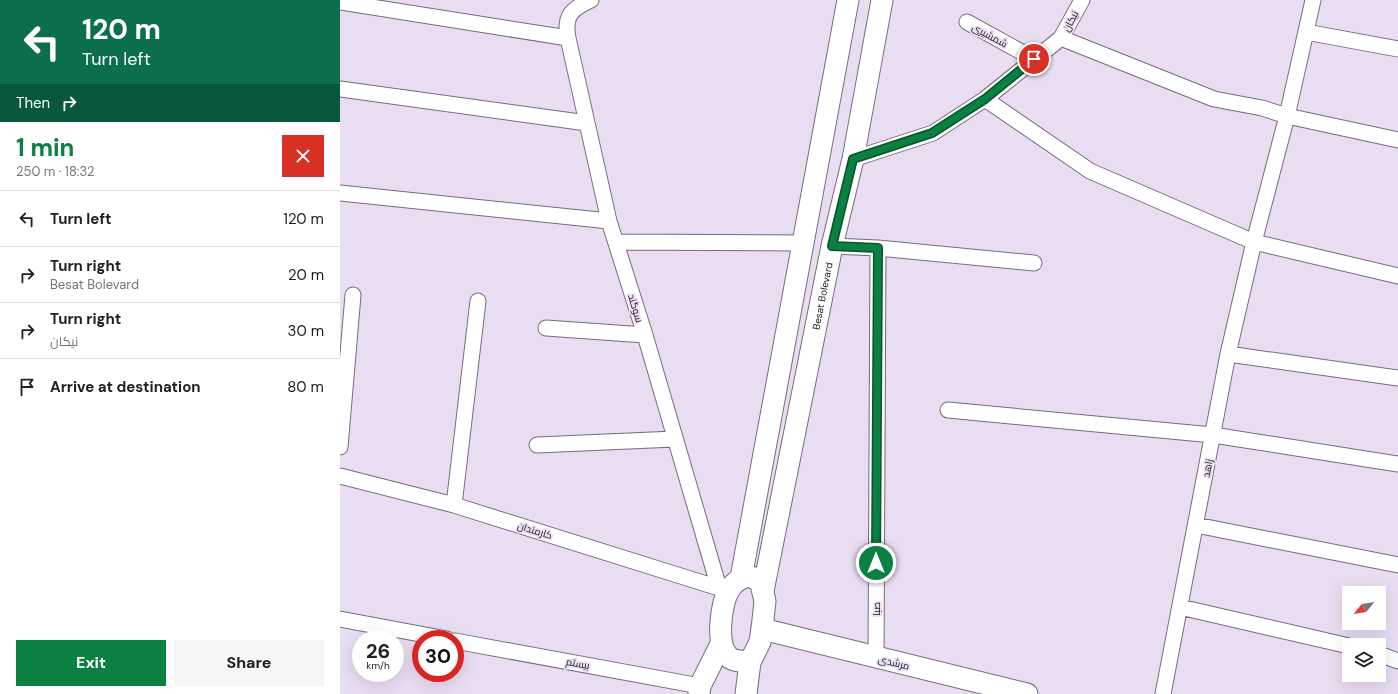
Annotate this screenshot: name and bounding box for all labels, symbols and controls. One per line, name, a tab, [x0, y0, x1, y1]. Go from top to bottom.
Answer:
street label: نیکان	[1060, 9, 1081, 34]
text: 120 m	[82, 11, 161, 48]
icon: left	[16, 16, 68, 68]
street label: شمشیری	[970, 20, 1010, 50]
pin	[1017, 42, 1051, 76]
text: Turn left	[82, 47, 151, 71]
icon: arrive	[1023, 48, 1045, 70]
icon: right	[58, 92, 80, 114]
text: Then	[16, 93, 50, 113]
text: 1 min	[16, 132, 74, 163]
button: close	[282, 135, 324, 177]
text: 250 m · 18:32	[16, 163, 95, 180]
icon: left	[16, 208, 38, 230]
text: Turn left	[50, 209, 111, 229]
text: 120 m	[283, 209, 324, 229]
text: Turn right	[50, 256, 121, 276]
street label: Besat Bolevard	[809, 261, 836, 331]
icon: right	[16, 264, 38, 286]
text: 20 m	[288, 265, 324, 285]
text: Besat Bolevard	[50, 276, 139, 293]
street label: سوگند	[625, 292, 646, 324]
text: Turn right	[50, 309, 121, 329]
icon: right	[16, 320, 38, 342]
text: 30 m	[288, 321, 324, 341]
text: نیکان	[50, 333, 78, 350]
icon: arrive	[16, 376, 38, 398]
text: Arrive at destination	[50, 377, 201, 397]
text: 80 m	[287, 377, 324, 397]
street label: زاهد	[1199, 458, 1216, 478]
street label: کارمندان	[516, 519, 554, 542]
position arrow	[855, 542, 897, 584]
north arrow	[1342, 586, 1386, 630]
map controls	[1342, 586, 1386, 682]
street label: صبا	[870, 602, 883, 616]
speed limit sign: 30	[412, 630, 464, 682]
text: 26	[366, 638, 390, 664]
button: layers	[1342, 638, 1386, 682]
button: Exit	[16, 640, 166, 686]
button: Share	[174, 640, 324, 686]
street label: مرشدی	[877, 652, 911, 673]
street label: بیستم	[565, 655, 591, 673]
text: km/h	[366, 659, 390, 672]

